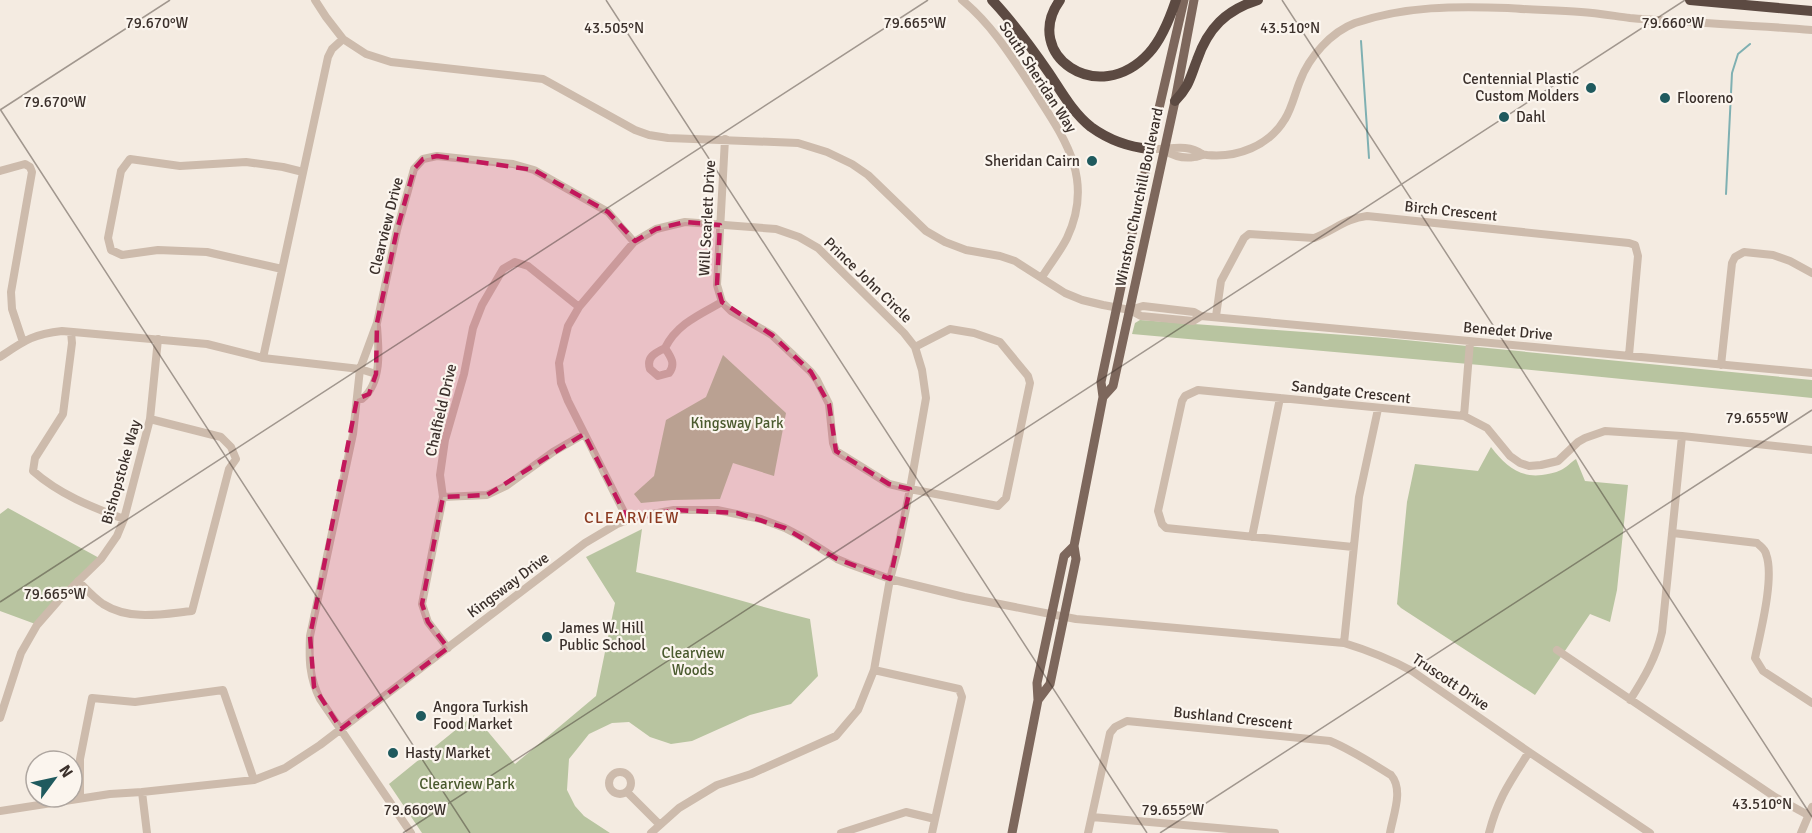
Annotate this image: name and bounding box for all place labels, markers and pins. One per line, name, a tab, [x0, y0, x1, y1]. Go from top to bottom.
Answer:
place label: Centennial Plastic Custom Molders	[1462, 70, 1579, 105]
marker: Centennial Plastic Custom Molders	[1584, 81, 1598, 95]
place label: Flooreno	[1677, 89, 1734, 107]
marker: Flooreno	[1658, 91, 1672, 105]
place label: Dahl	[1516, 108, 1546, 126]
marker: Dahl	[1497, 110, 1511, 124]
place label: Sheridan Cairn	[985, 152, 1080, 170]
marker: Sheridan Cairn	[1085, 154, 1099, 168]
place label: James W. Hill Public School	[559, 619, 646, 654]
marker: James W. Hill Public School	[540, 630, 554, 644]
place label: Angora Turkish Food Market	[433, 698, 528, 733]
marker: Angora Turkish Food Market	[414, 709, 428, 723]
place label: Hasty Market	[405, 744, 490, 762]
marker: Hasty Market	[386, 746, 400, 760]

